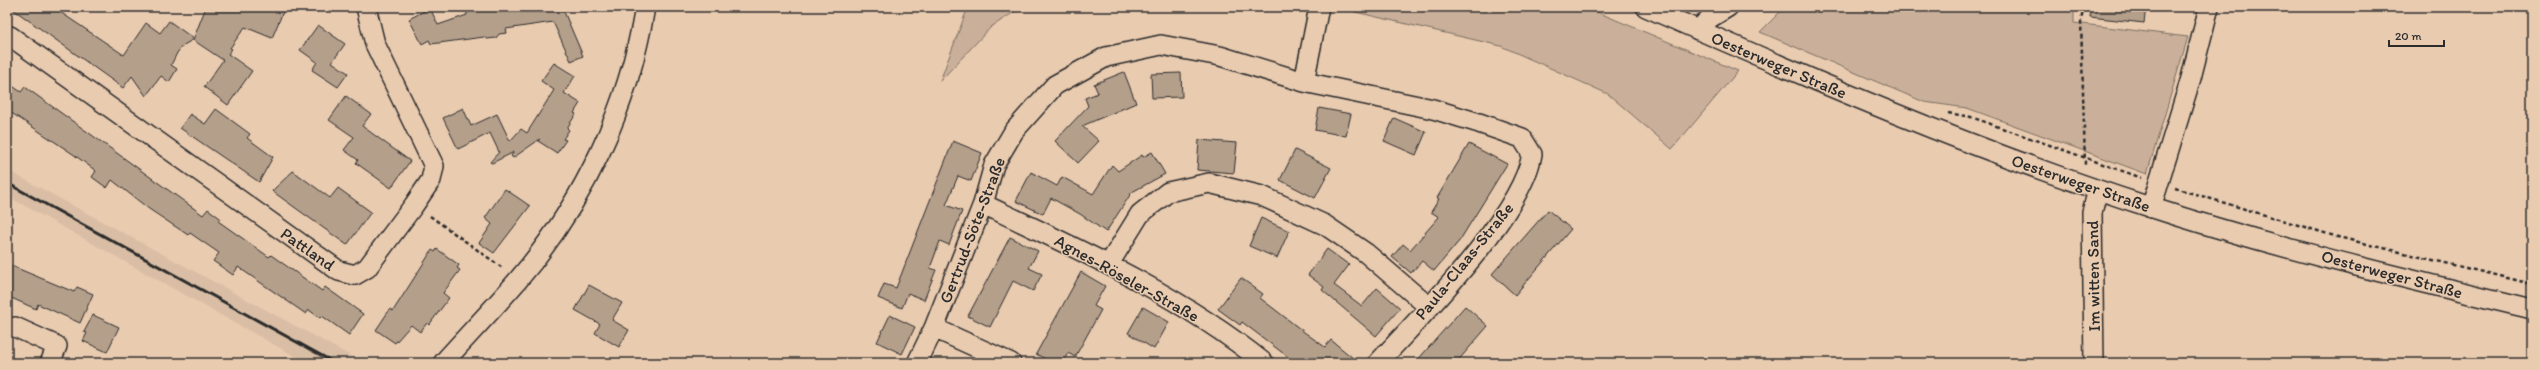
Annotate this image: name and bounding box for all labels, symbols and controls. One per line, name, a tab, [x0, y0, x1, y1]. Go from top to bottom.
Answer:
scale bar	[2389, 22, 2444, 48]
street label: Oesterweger Straße	[1708, 27, 1850, 103]
text: 20 m	[2395, 29, 2422, 43]
street label: Oesterweger Straße	[2009, 150, 2153, 216]
street label: Gertrud-Söte-Straße	[935, 154, 1009, 306]
street label: Paula-Claas-Straße	[1411, 198, 1517, 324]
street label: Im witten Sand	[2082, 220, 2104, 332]
street label: Pattland	[277, 223, 340, 275]
street label: Agnes-Röseler-Straße	[1051, 230, 1203, 326]
street label: Oesterweger Straße	[2319, 246, 2465, 302]

